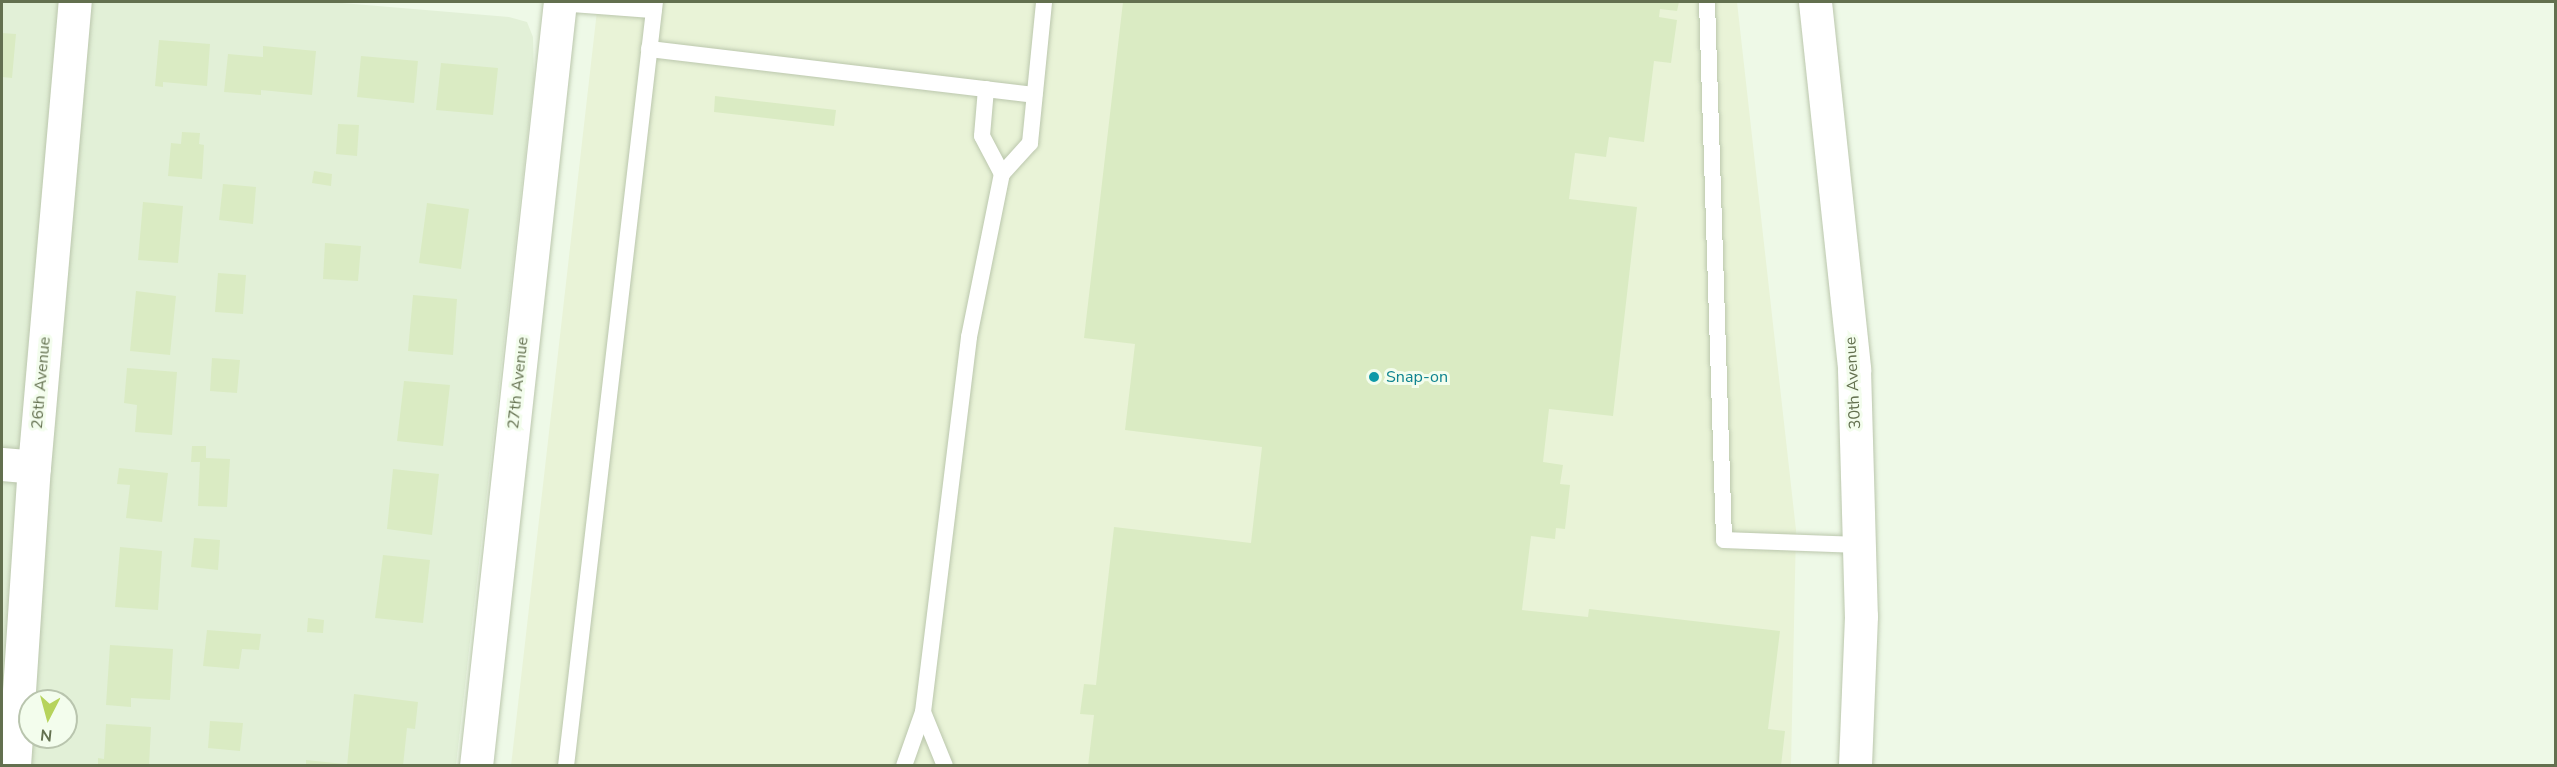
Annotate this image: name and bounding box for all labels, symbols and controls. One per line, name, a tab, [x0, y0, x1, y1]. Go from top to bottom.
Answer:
street label: 26th Avenue	[27, 336, 55, 430]
street label: 27th Avenue	[504, 336, 532, 430]
street label: 30th Avenue	[1841, 336, 1865, 430]
place label: Snap-on	[1386, 367, 1448, 387]
marker: Snap-on	[1367, 370, 1381, 384]
north arrow	[18, 689, 78, 749]
text: N	[39, 723, 53, 746]

